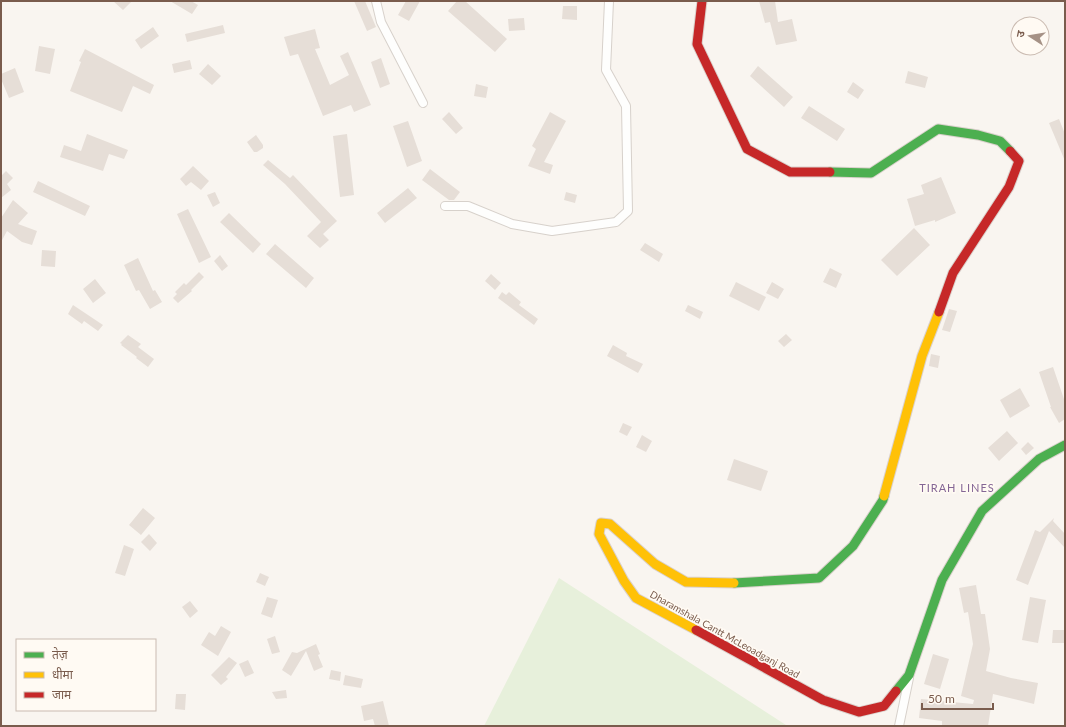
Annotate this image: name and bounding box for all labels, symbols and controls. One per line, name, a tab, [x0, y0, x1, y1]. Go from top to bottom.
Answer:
north arrow	[1010, 16, 1050, 56]
text: उ	[1013, 29, 1027, 38]
district label: TIRAH LINES	[919, 481, 995, 494]
street label: Dharamshala Cantt McLeoadganj Road	[648, 588, 802, 680]
legend	[16, 639, 156, 711]
text: तेज़	[52, 647, 69, 662]
text: धीमा	[52, 667, 74, 682]
scale bar	[922, 685, 993, 711]
text: जाम	[52, 687, 72, 702]
text: 50 m	[928, 691, 955, 706]

